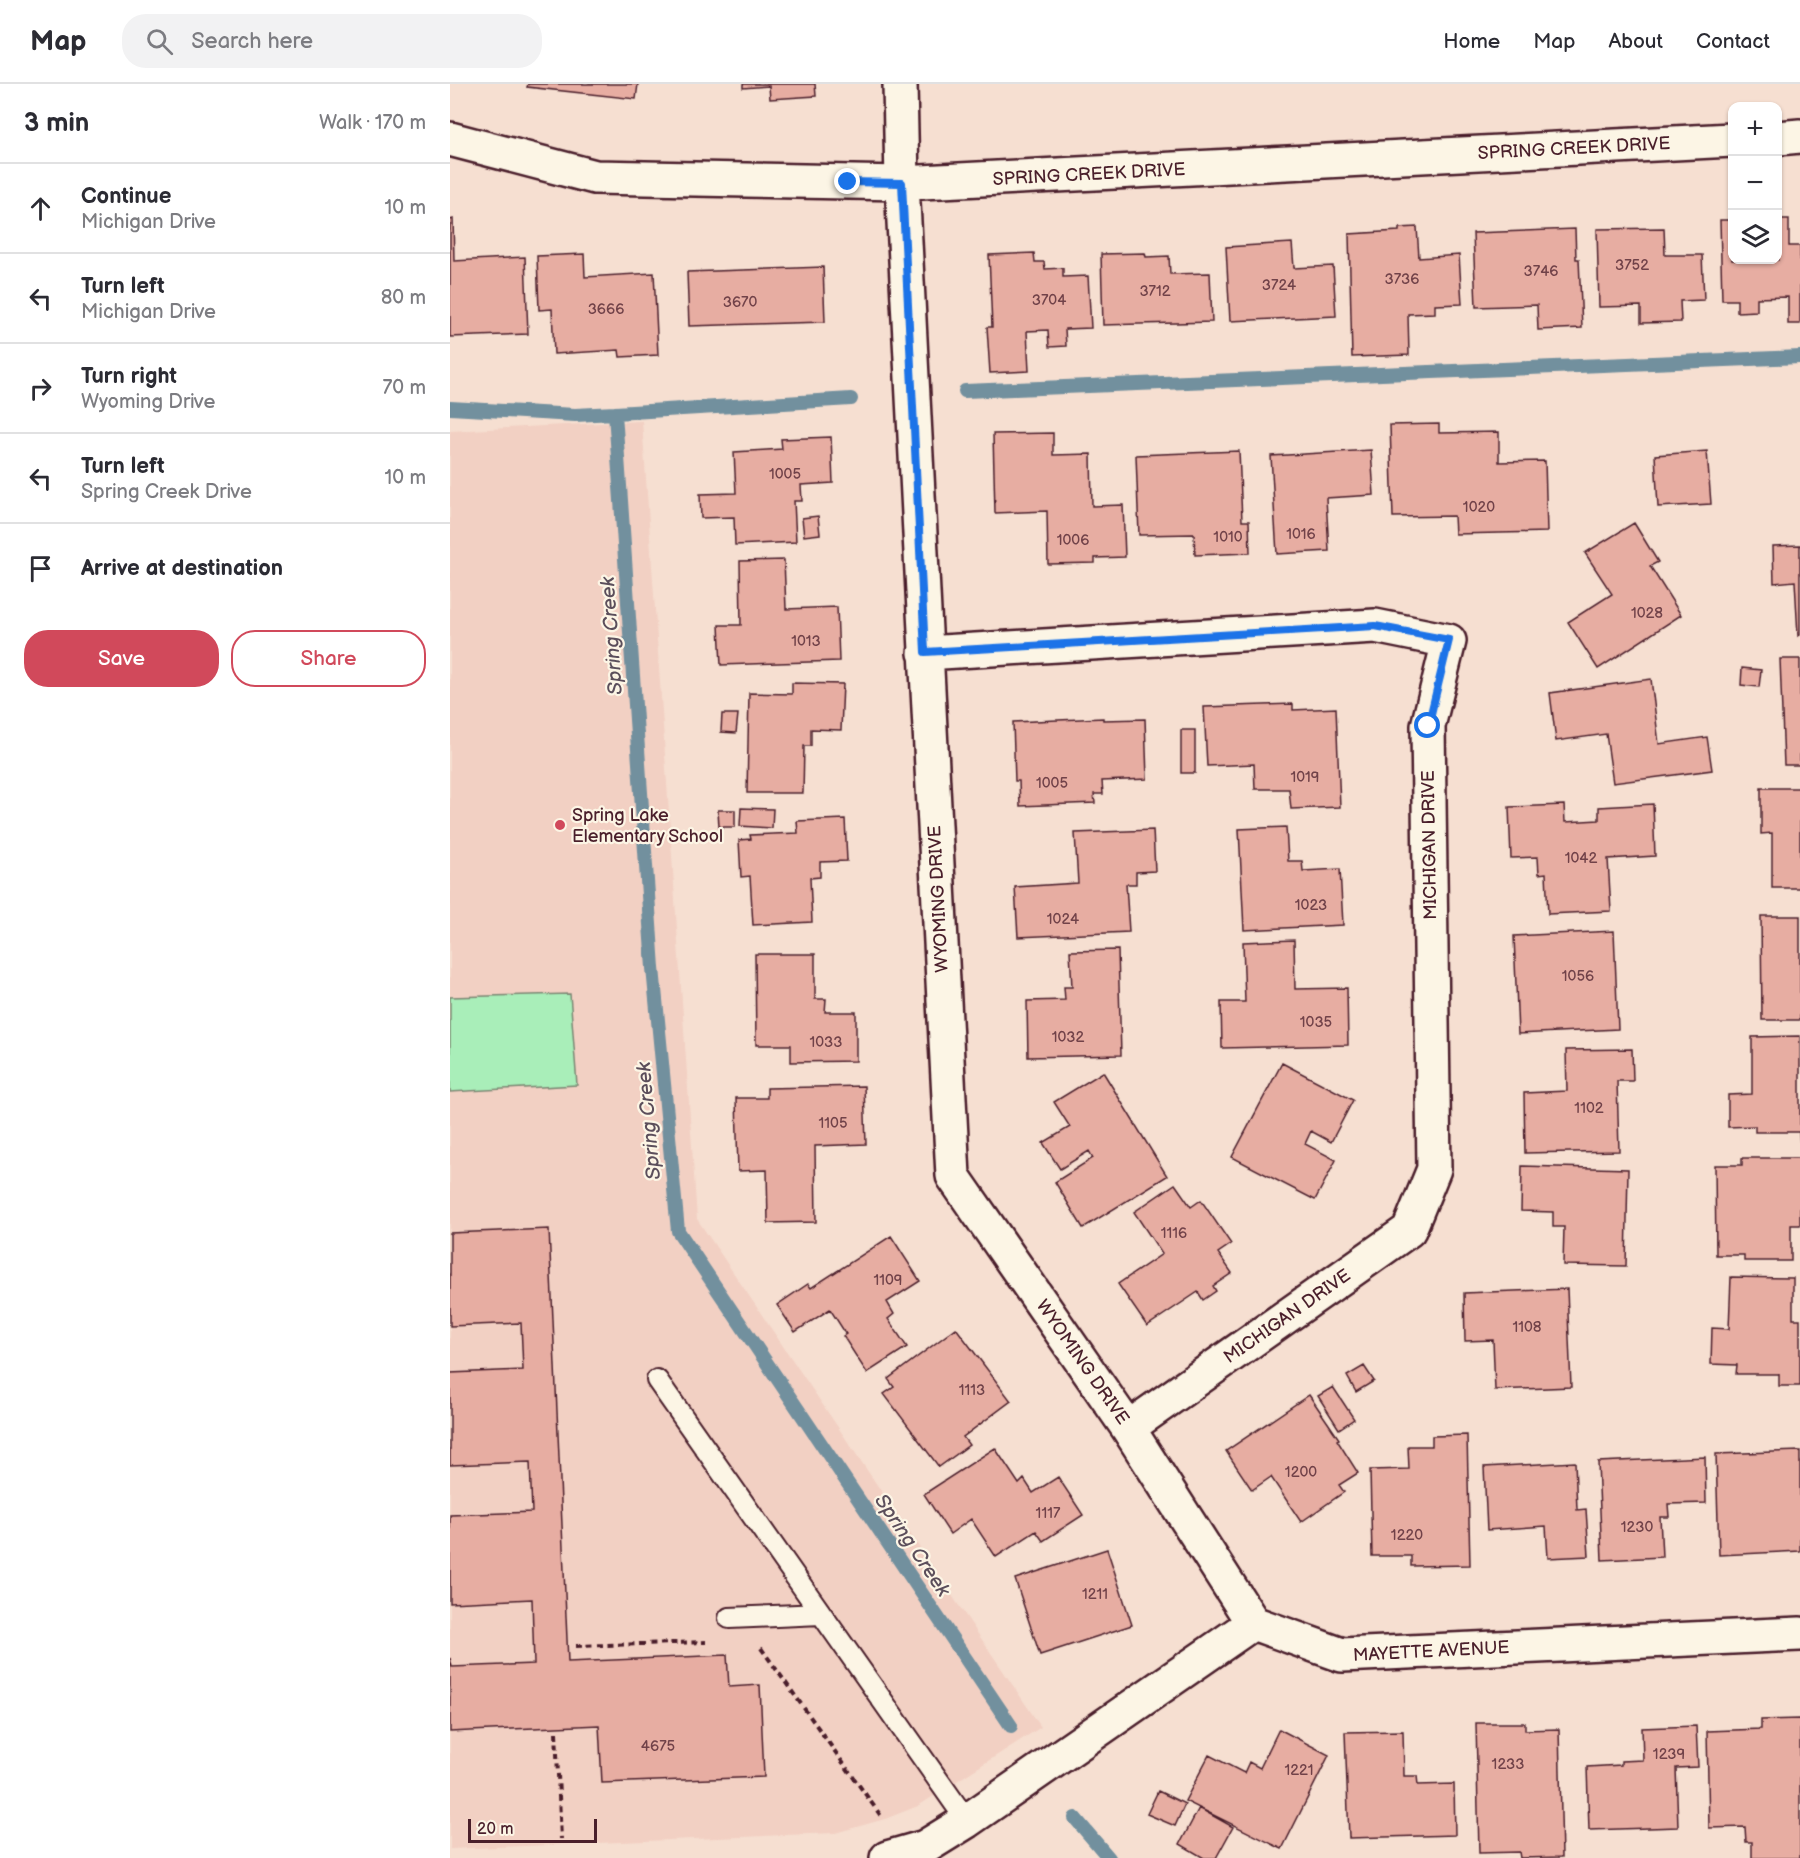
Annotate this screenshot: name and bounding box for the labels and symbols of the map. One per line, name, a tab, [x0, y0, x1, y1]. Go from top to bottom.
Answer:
street label: SPRING CREEK DRIVE	[1477, 133, 1671, 164]
street label: SPRING CREEK DRIVE	[992, 159, 1186, 190]
route end	[834, 168, 860, 194]
house number: 3752	[1615, 256, 1649, 275]
house number: 3746	[1524, 262, 1558, 281]
house number: 3736	[1385, 270, 1419, 289]
house number: 3724	[1262, 276, 1296, 295]
house number: 3712	[1139, 282, 1171, 301]
house number: 3704	[1032, 291, 1066, 310]
house number: 3670	[723, 293, 757, 312]
house number: 3666	[588, 300, 624, 319]
house number: 1005	[769, 465, 801, 484]
house number: 1020	[1463, 498, 1495, 517]
house number: 1016	[1286, 525, 1316, 544]
house number: 1010	[1213, 528, 1243, 547]
house number: 1006	[1057, 531, 1089, 550]
water label: Spring Creek	[596, 575, 628, 696]
house number: 1028	[1631, 604, 1663, 623]
house number: 1013	[791, 632, 821, 651]
route start	[1414, 712, 1440, 738]
house number: 1019	[1290, 768, 1320, 787]
street label: MICHIGAN DRIVE	[1418, 770, 1441, 920]
house number: 1005	[1036, 774, 1068, 793]
place label: Spring Lake Elementary School	[572, 805, 723, 847]
marker: Spring Lake Elementary School	[553, 818, 567, 832]
street label: WYOMING DRIVE	[924, 825, 953, 973]
house number: 1042	[1565, 849, 1597, 868]
house number: 1023	[1295, 896, 1327, 915]
house number: 1024	[1047, 910, 1079, 929]
house number: 1056	[1562, 967, 1594, 986]
house number: 1035	[1300, 1013, 1332, 1032]
house number: 1032	[1052, 1028, 1084, 1047]
house number: 1033	[809, 1033, 843, 1052]
water label: Spring Creek	[632, 1060, 666, 1181]
house number: 1102	[1574, 1099, 1604, 1118]
house number: 1105	[818, 1114, 848, 1133]
house number: 1116	[1161, 1224, 1187, 1243]
street label: MICHIGAN DRIVE	[1220, 1265, 1355, 1368]
house number: 1109	[873, 1271, 903, 1290]
street label: WYOMING DRIVE	[1032, 1296, 1134, 1429]
house number: 1108	[1512, 1318, 1542, 1337]
house number: 1113	[959, 1381, 985, 1400]
house number: 1200	[1285, 1463, 1317, 1482]
water label: Spring Creek	[869, 1490, 956, 1602]
house number: 1117	[1036, 1504, 1061, 1523]
house number: 1230	[1621, 1518, 1653, 1537]
house number: 1220	[1391, 1526, 1423, 1545]
house number: 1211	[1082, 1585, 1108, 1604]
street label: MAYETTE AVENUE	[1352, 1637, 1510, 1666]
house number: 4675	[641, 1737, 675, 1756]
house number: 1239	[1653, 1745, 1685, 1764]
house number: 1233	[1492, 1755, 1524, 1774]
house number: 1221	[1284, 1761, 1314, 1780]
scale bar	[468, 1816, 597, 1844]

